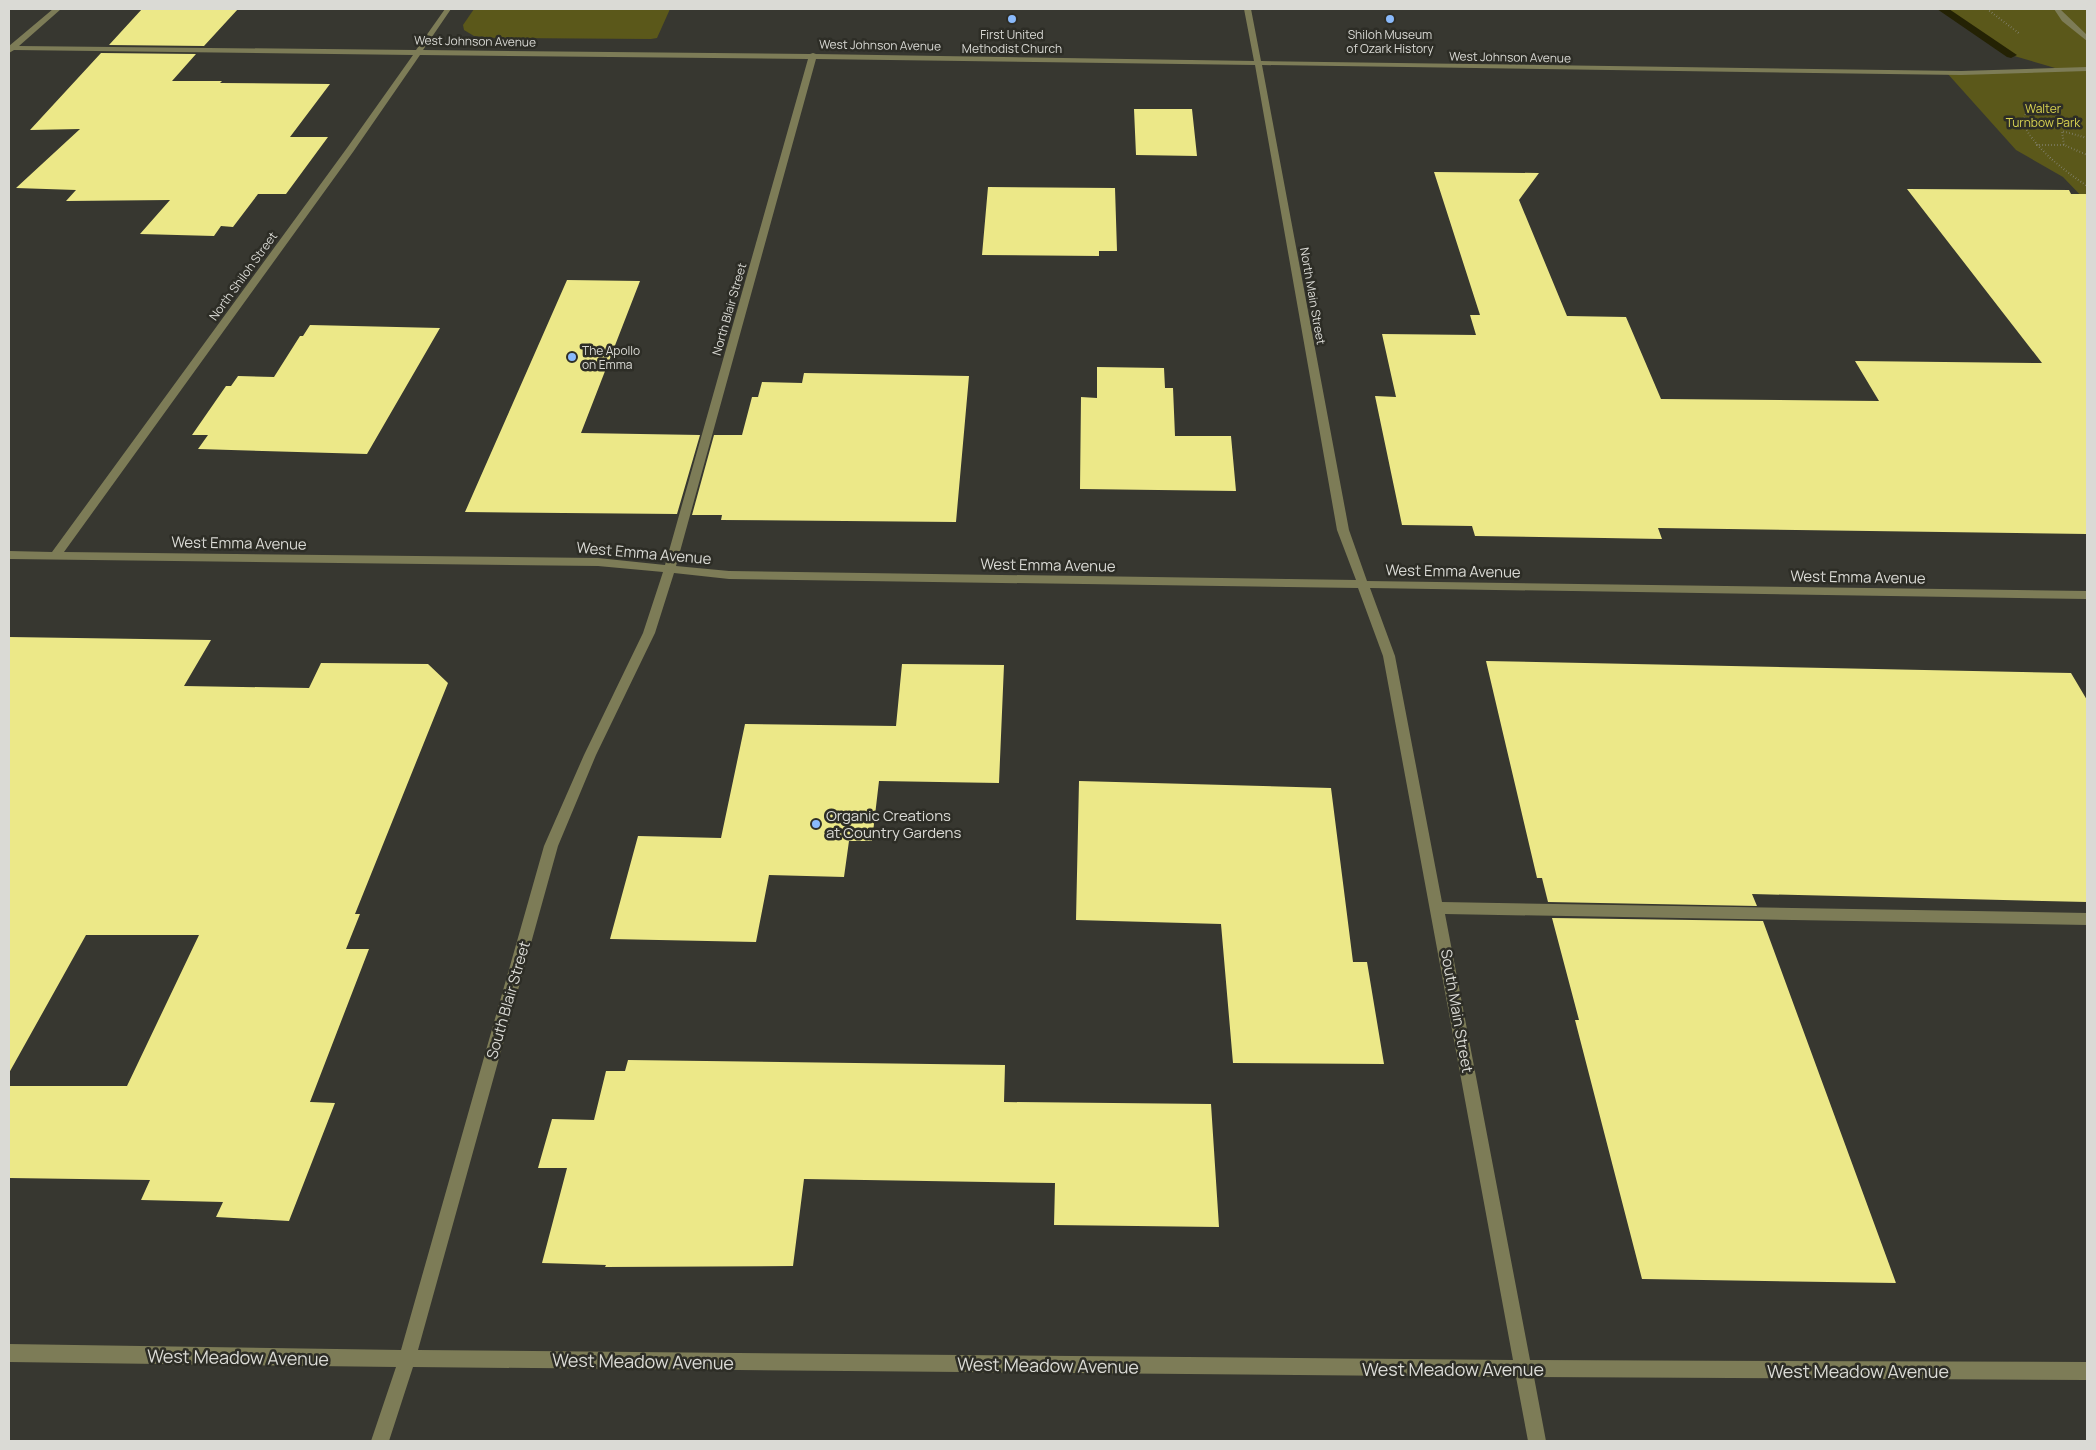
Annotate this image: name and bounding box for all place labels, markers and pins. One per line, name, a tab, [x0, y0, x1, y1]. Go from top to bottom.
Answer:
marker: First United Methodist Church	[1006, 13, 1018, 25]
marker: Shiloh Museum of Ozark History	[1384, 13, 1396, 25]
place label: First United Methodist Church	[962, 26, 1062, 57]
place label: Shiloh Museum of Ozark History	[1346, 26, 1434, 57]
place label: The Apollo on Emma	[582, 342, 640, 373]
marker: The Apollo on Emma	[566, 351, 578, 363]
place label: Organic Creations at Country Gardens	[826, 805, 961, 843]
marker: Organic Creations at Country Gardens	[810, 818, 822, 830]

